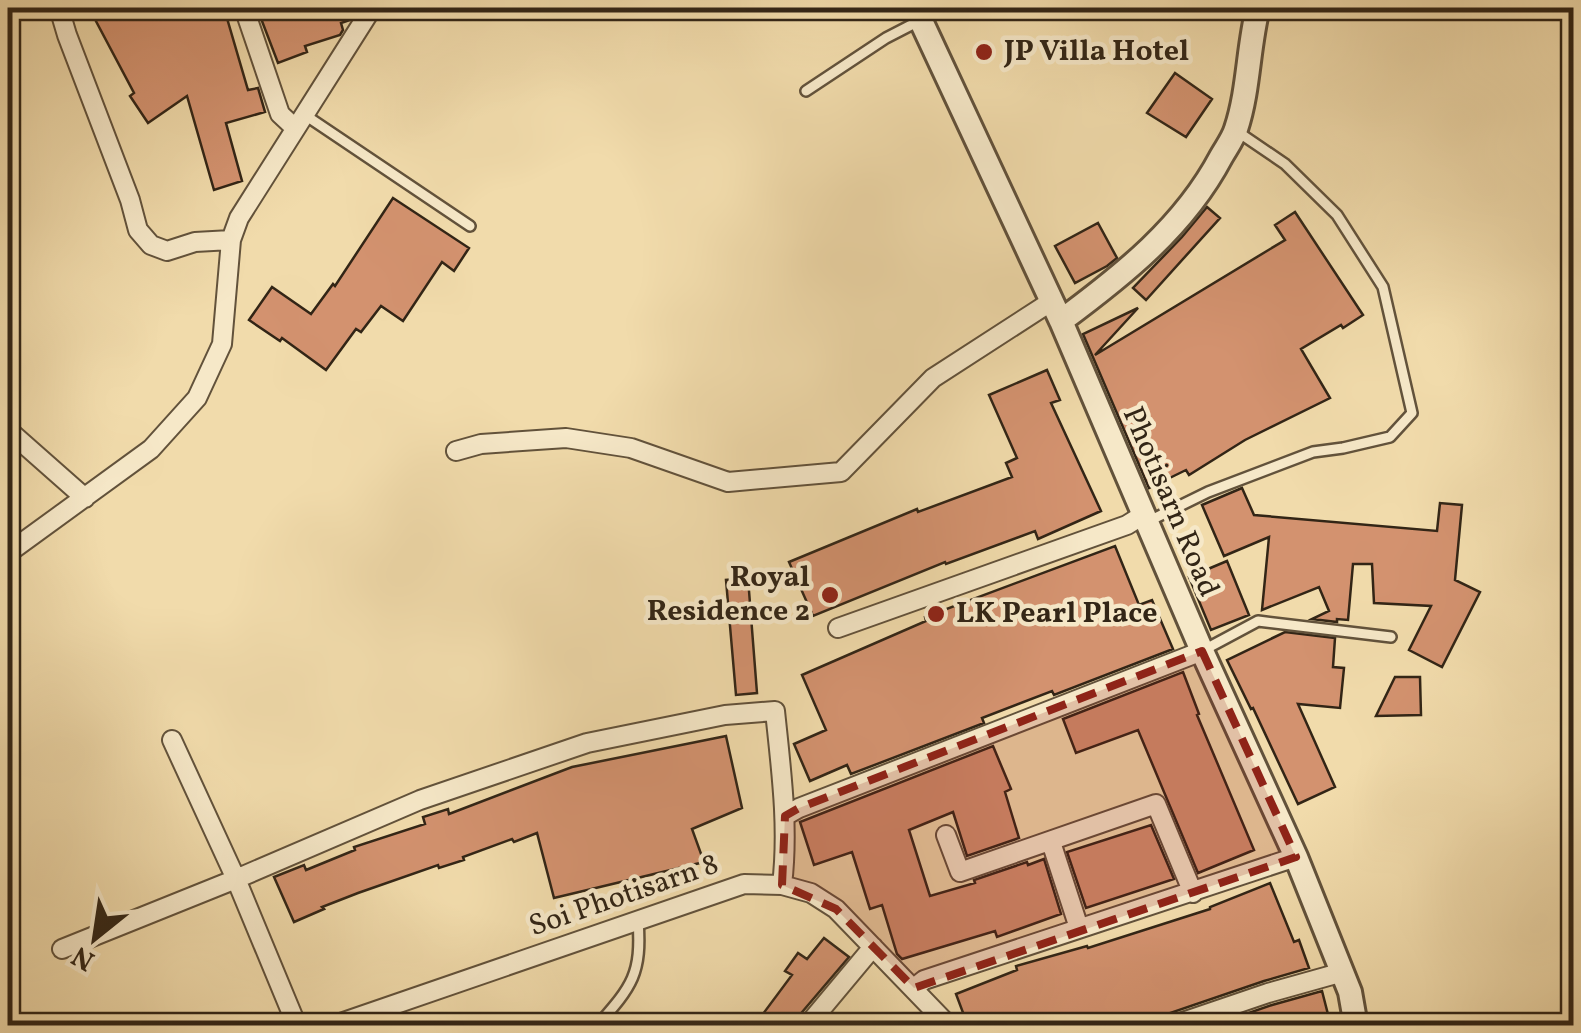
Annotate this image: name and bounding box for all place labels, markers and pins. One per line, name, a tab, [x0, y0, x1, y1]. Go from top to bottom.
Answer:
place label: JP Villa Hotel	[1003, 31, 1189, 73]
marker: JP Villa Hotel	[973, 41, 995, 63]
place label: Royal Residence 2	[647, 557, 810, 633]
marker: Royal Residence 2	[819, 584, 841, 606]
place label: LK Pearl Place	[956, 593, 1158, 635]
marker: LK Pearl Place	[925, 603, 947, 625]

